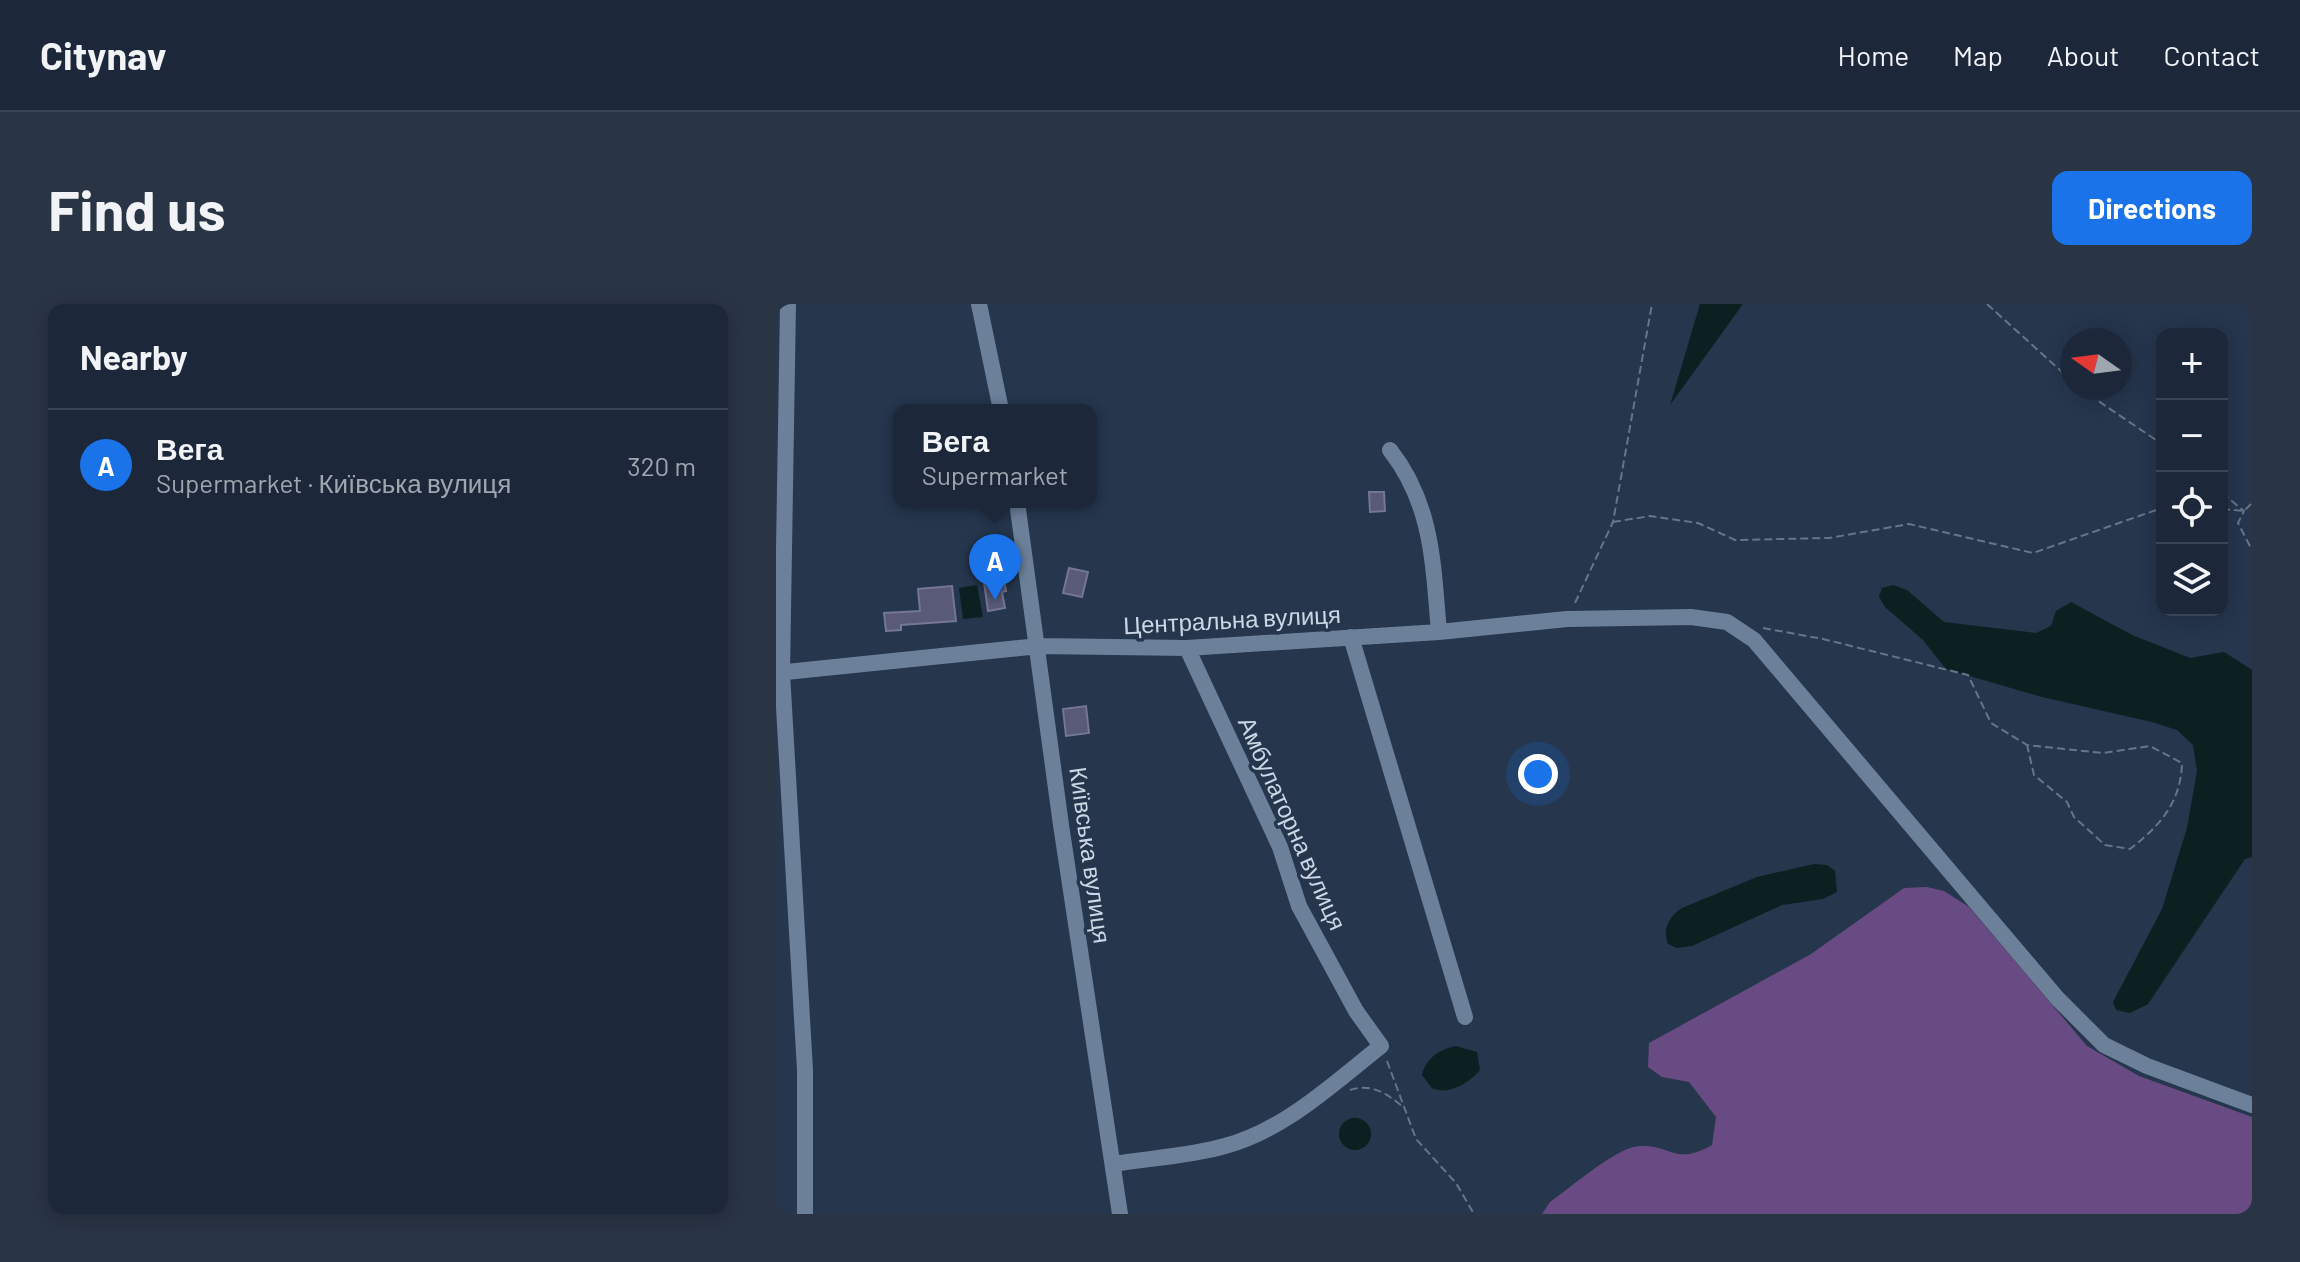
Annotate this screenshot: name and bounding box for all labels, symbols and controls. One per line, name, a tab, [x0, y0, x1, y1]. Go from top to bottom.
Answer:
text: Citynav	[40, 32, 166, 78]
text: Home	[1838, 38, 1909, 72]
text: Map	[1953, 38, 2003, 72]
text: About	[2047, 38, 2119, 72]
text: Contact	[2163, 38, 2260, 72]
button: Directions	[2052, 171, 2252, 245]
text: Find us	[48, 175, 226, 242]
north arrow	[2060, 328, 2132, 400]
map controls	[2156, 328, 2228, 616]
button: +	[2156, 328, 2228, 400]
text: Nearby	[80, 336, 188, 377]
button: −	[2156, 400, 2228, 472]
popup	[893, 404, 1097, 508]
text: Вега	[922, 422, 989, 458]
text: Вега	[156, 430, 224, 466]
text: A	[97, 450, 115, 481]
text: 320 m	[627, 450, 696, 481]
text: Supermarket	[922, 459, 1068, 490]
text: Supermarket · Київська вулиця	[156, 467, 511, 498]
button: locate	[2156, 472, 2228, 544]
pin: A	[969, 534, 1021, 600]
button: layers	[2156, 544, 2228, 616]
street label: Центральна вулиця	[1122, 599, 1342, 639]
street label: Амбулаторна вулиця	[1233, 712, 1353, 934]
your location	[1518, 754, 1558, 794]
street label: Київська вулиця	[1064, 765, 1118, 945]

